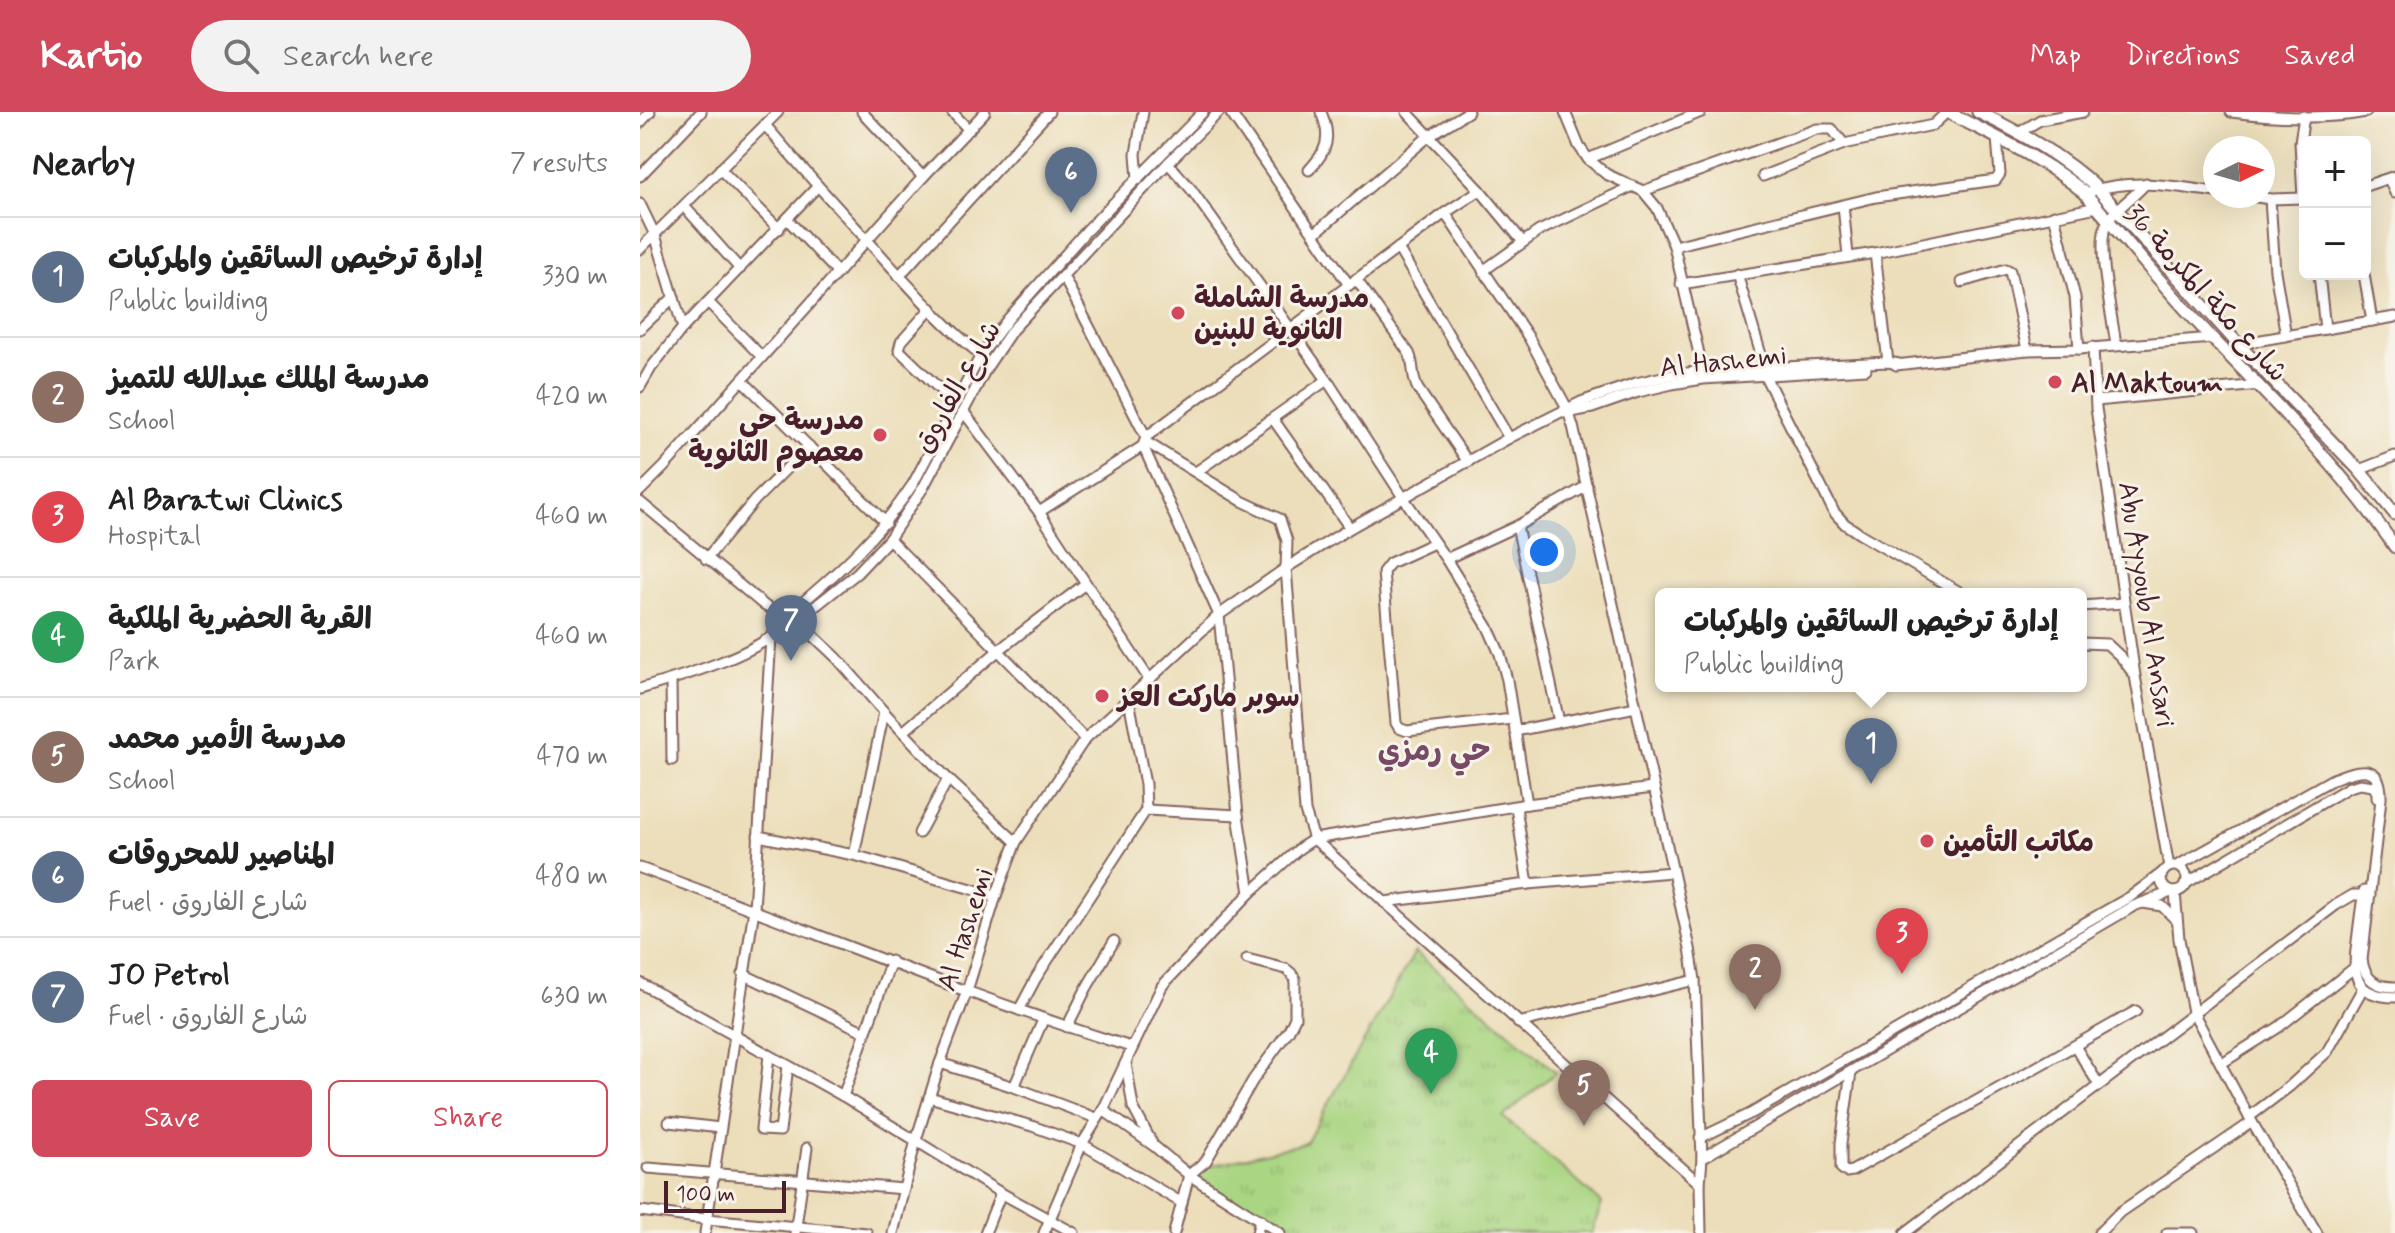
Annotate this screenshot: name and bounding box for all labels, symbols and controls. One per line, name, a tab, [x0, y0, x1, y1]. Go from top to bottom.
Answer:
search box	[191, 20, 751, 92]
text: Kartio	[40, 32, 143, 81]
icon: search	[219, 34, 263, 78]
text: Search here	[283, 37, 434, 76]
text: Map	[2030, 38, 2081, 75]
text: Directions	[2125, 38, 2240, 75]
text: Saved	[2284, 38, 2355, 75]
north arrow	[2203, 136, 2275, 208]
map controls	[2299, 136, 2371, 280]
button: +	[2299, 136, 2371, 208]
text: Nearby	[32, 142, 136, 187]
text: 7 results	[510, 147, 608, 181]
pin: 6	[1045, 147, 1097, 213]
street label: شارع مكة المكرمة 36	[2115, 197, 2295, 391]
button: −	[2299, 208, 2371, 280]
text: إدارة ترخيص السائقين والمركبات	[108, 240, 482, 279]
text: 1	[52, 260, 64, 294]
text: 330 m	[542, 260, 608, 294]
place label: مدرسة الشاملة الثانوية للبنين	[1194, 281, 1369, 350]
text: Public building	[108, 285, 268, 319]
marker: مدرسة الشاملة الثانوية للبنين	[1169, 304, 1187, 322]
street label: شارع الفاروق	[905, 314, 1011, 460]
street label: Al Hashemi	[1658, 337, 1789, 388]
text: مدرسة الملك عبدالله للتميز	[108, 360, 430, 399]
place label: Al Maktoum	[2071, 366, 2223, 403]
marker: Al Maktoum	[2046, 373, 2064, 391]
text: 2	[52, 380, 64, 414]
text: 420 m	[536, 380, 608, 414]
place label: مدرسة حي معصوم الثانوية	[688, 403, 864, 472]
text: School	[108, 405, 175, 439]
marker: مدرسة حي معصوم الثانوية	[871, 426, 889, 444]
street label: Abu Ayyoub Al Ansari	[2108, 479, 2183, 730]
text: Al Baratwi Clinics	[108, 481, 342, 520]
text: 3	[52, 500, 64, 534]
text: 460 m	[535, 500, 608, 534]
text: Hospital	[108, 520, 201, 554]
your location	[1524, 532, 1564, 572]
popup	[1655, 588, 2087, 692]
pin: 7	[765, 595, 817, 661]
text: القرية الحضرية الملكية	[108, 600, 372, 639]
text: إدارة ترخيص السائقين والمركبات	[1684, 603, 2058, 642]
text: 4	[50, 620, 66, 654]
text: 460 m	[535, 620, 608, 654]
text: Park	[108, 645, 160, 679]
text: Public building	[1684, 648, 1844, 682]
place label: سوبر ماركت العز	[1115, 680, 1300, 717]
marker: سوبر ماركت العز	[1093, 687, 1111, 705]
pin: 1	[1845, 718, 1897, 784]
text: مدرسة الأمير محمد	[108, 720, 347, 759]
district label: حي رمزي	[1378, 732, 1490, 776]
text: 5	[50, 740, 66, 774]
text: 470 m	[536, 740, 608, 774]
text: School	[108, 765, 175, 799]
place label: مكاتب التأمين	[1943, 824, 2094, 862]
marker: مكاتب التأمين	[1918, 832, 1936, 850]
text: المناصير للمحروقات	[108, 836, 335, 875]
text: 6	[51, 860, 65, 894]
text: 480 m	[535, 860, 608, 894]
street label: Al Hashemi	[929, 863, 1004, 996]
text: Fuel · شارع الفاروق	[108, 886, 308, 920]
pin: 3	[1876, 908, 1928, 974]
pin: 2	[1729, 944, 1781, 1010]
text: JO Petrol	[108, 956, 230, 995]
text: 7	[50, 980, 66, 1014]
text: 630 m	[540, 980, 608, 1014]
text: Fuel · شارع الفاروق	[108, 1000, 308, 1034]
pin: 4	[1405, 1028, 1457, 1094]
pin: 5	[1558, 1060, 1610, 1126]
button: Save	[32, 1080, 312, 1157]
button: Share	[328, 1080, 608, 1157]
scale bar	[664, 1177, 786, 1213]
text: 100 m	[676, 1181, 735, 1209]

